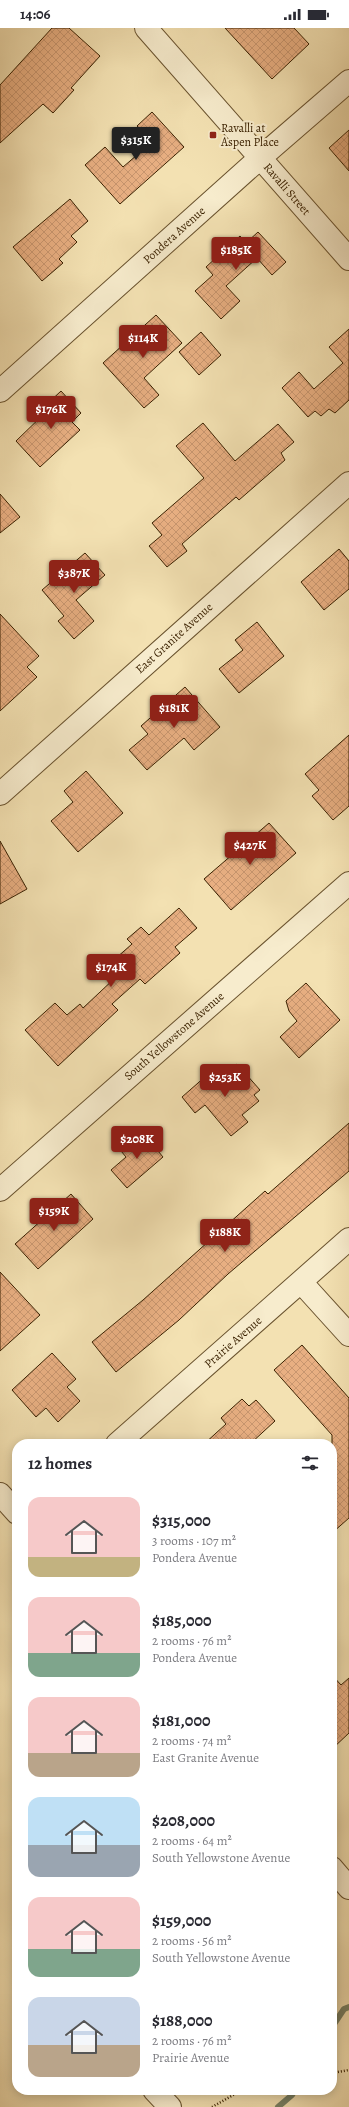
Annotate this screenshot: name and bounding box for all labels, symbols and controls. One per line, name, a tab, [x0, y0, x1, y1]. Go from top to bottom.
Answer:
text: 14:06	[20, 4, 51, 24]
place label: Ravalli at Aspen Place	[220, 120, 279, 150]
pin: $315K	[108, 127, 164, 161]
marker: Ravalli at Aspen Place	[208, 130, 218, 140]
text: $315K	[121, 131, 151, 148]
street label: Ravalli Street	[260, 159, 314, 219]
street label: Pondera Avenue	[139, 203, 209, 267]
pin: $185K	[208, 237, 264, 271]
text: $185K	[220, 241, 252, 258]
pin: $114K	[115, 325, 171, 359]
text: $114K	[128, 329, 158, 346]
pin: $176K	[23, 396, 79, 430]
text: $176K	[36, 400, 66, 417]
pin: $387K	[46, 560, 102, 594]
text: $387K	[58, 564, 90, 581]
street label: East Granite Avenue	[132, 599, 216, 677]
pin: $181K	[146, 695, 202, 729]
text: $181K	[159, 699, 189, 716]
pin: $427K	[222, 832, 278, 866]
text: $427K	[234, 836, 266, 853]
pin: $174K	[83, 954, 139, 988]
text: $174K	[96, 958, 126, 975]
street label: South Yellowstone Avenue	[121, 988, 227, 1084]
pin: $253K	[197, 1064, 253, 1098]
text: $253K	[209, 1068, 241, 1085]
pin: $208K	[109, 1126, 165, 1160]
text: $208K	[120, 1130, 154, 1147]
pin: $159K	[26, 1198, 82, 1232]
text: $159K	[39, 1202, 69, 1219]
pin: $188K	[197, 1219, 253, 1253]
text: $188K	[209, 1223, 241, 1240]
street label: Prairie Avenue	[201, 1313, 265, 1371]
text: 12 homes	[28, 1452, 92, 1475]
icon: filters	[299, 1452, 321, 1474]
text: $315,000	[152, 1509, 211, 1532]
icon: home	[60, 1513, 108, 1561]
text: 3 rooms · 107 m²	[152, 1532, 236, 1549]
text: Pondera Avenue	[152, 1549, 237, 1566]
text: $185,000	[152, 1609, 212, 1632]
icon: home	[60, 1613, 108, 1661]
text: 2 rooms · 76 m²	[152, 1632, 231, 1649]
text: Pondera Avenue	[152, 1649, 237, 1666]
text: $181,000	[152, 1709, 210, 1732]
icon: home	[60, 1713, 108, 1761]
text: 2 rooms · 74 m²	[152, 1732, 231, 1749]
text: East Granite Avenue	[152, 1749, 259, 1766]
text: $208,000	[152, 1809, 215, 1832]
icon: home	[60, 1813, 108, 1861]
text: 2 rooms · 64 m²	[152, 1832, 232, 1849]
text: South Yellowstone Avenue	[152, 1849, 290, 1866]
text: $159,000	[152, 1909, 211, 1932]
icon: home	[60, 1913, 108, 1961]
text: 2 rooms · 56 m²	[152, 1932, 232, 1949]
text: South Yellowstone Avenue	[152, 1949, 290, 1966]
text: $188,000	[152, 2009, 213, 2032]
icon: home	[60, 2013, 108, 2061]
text: 2 rooms · 76 m²	[152, 2032, 231, 2049]
text: Prairie Avenue	[152, 2049, 229, 2066]

